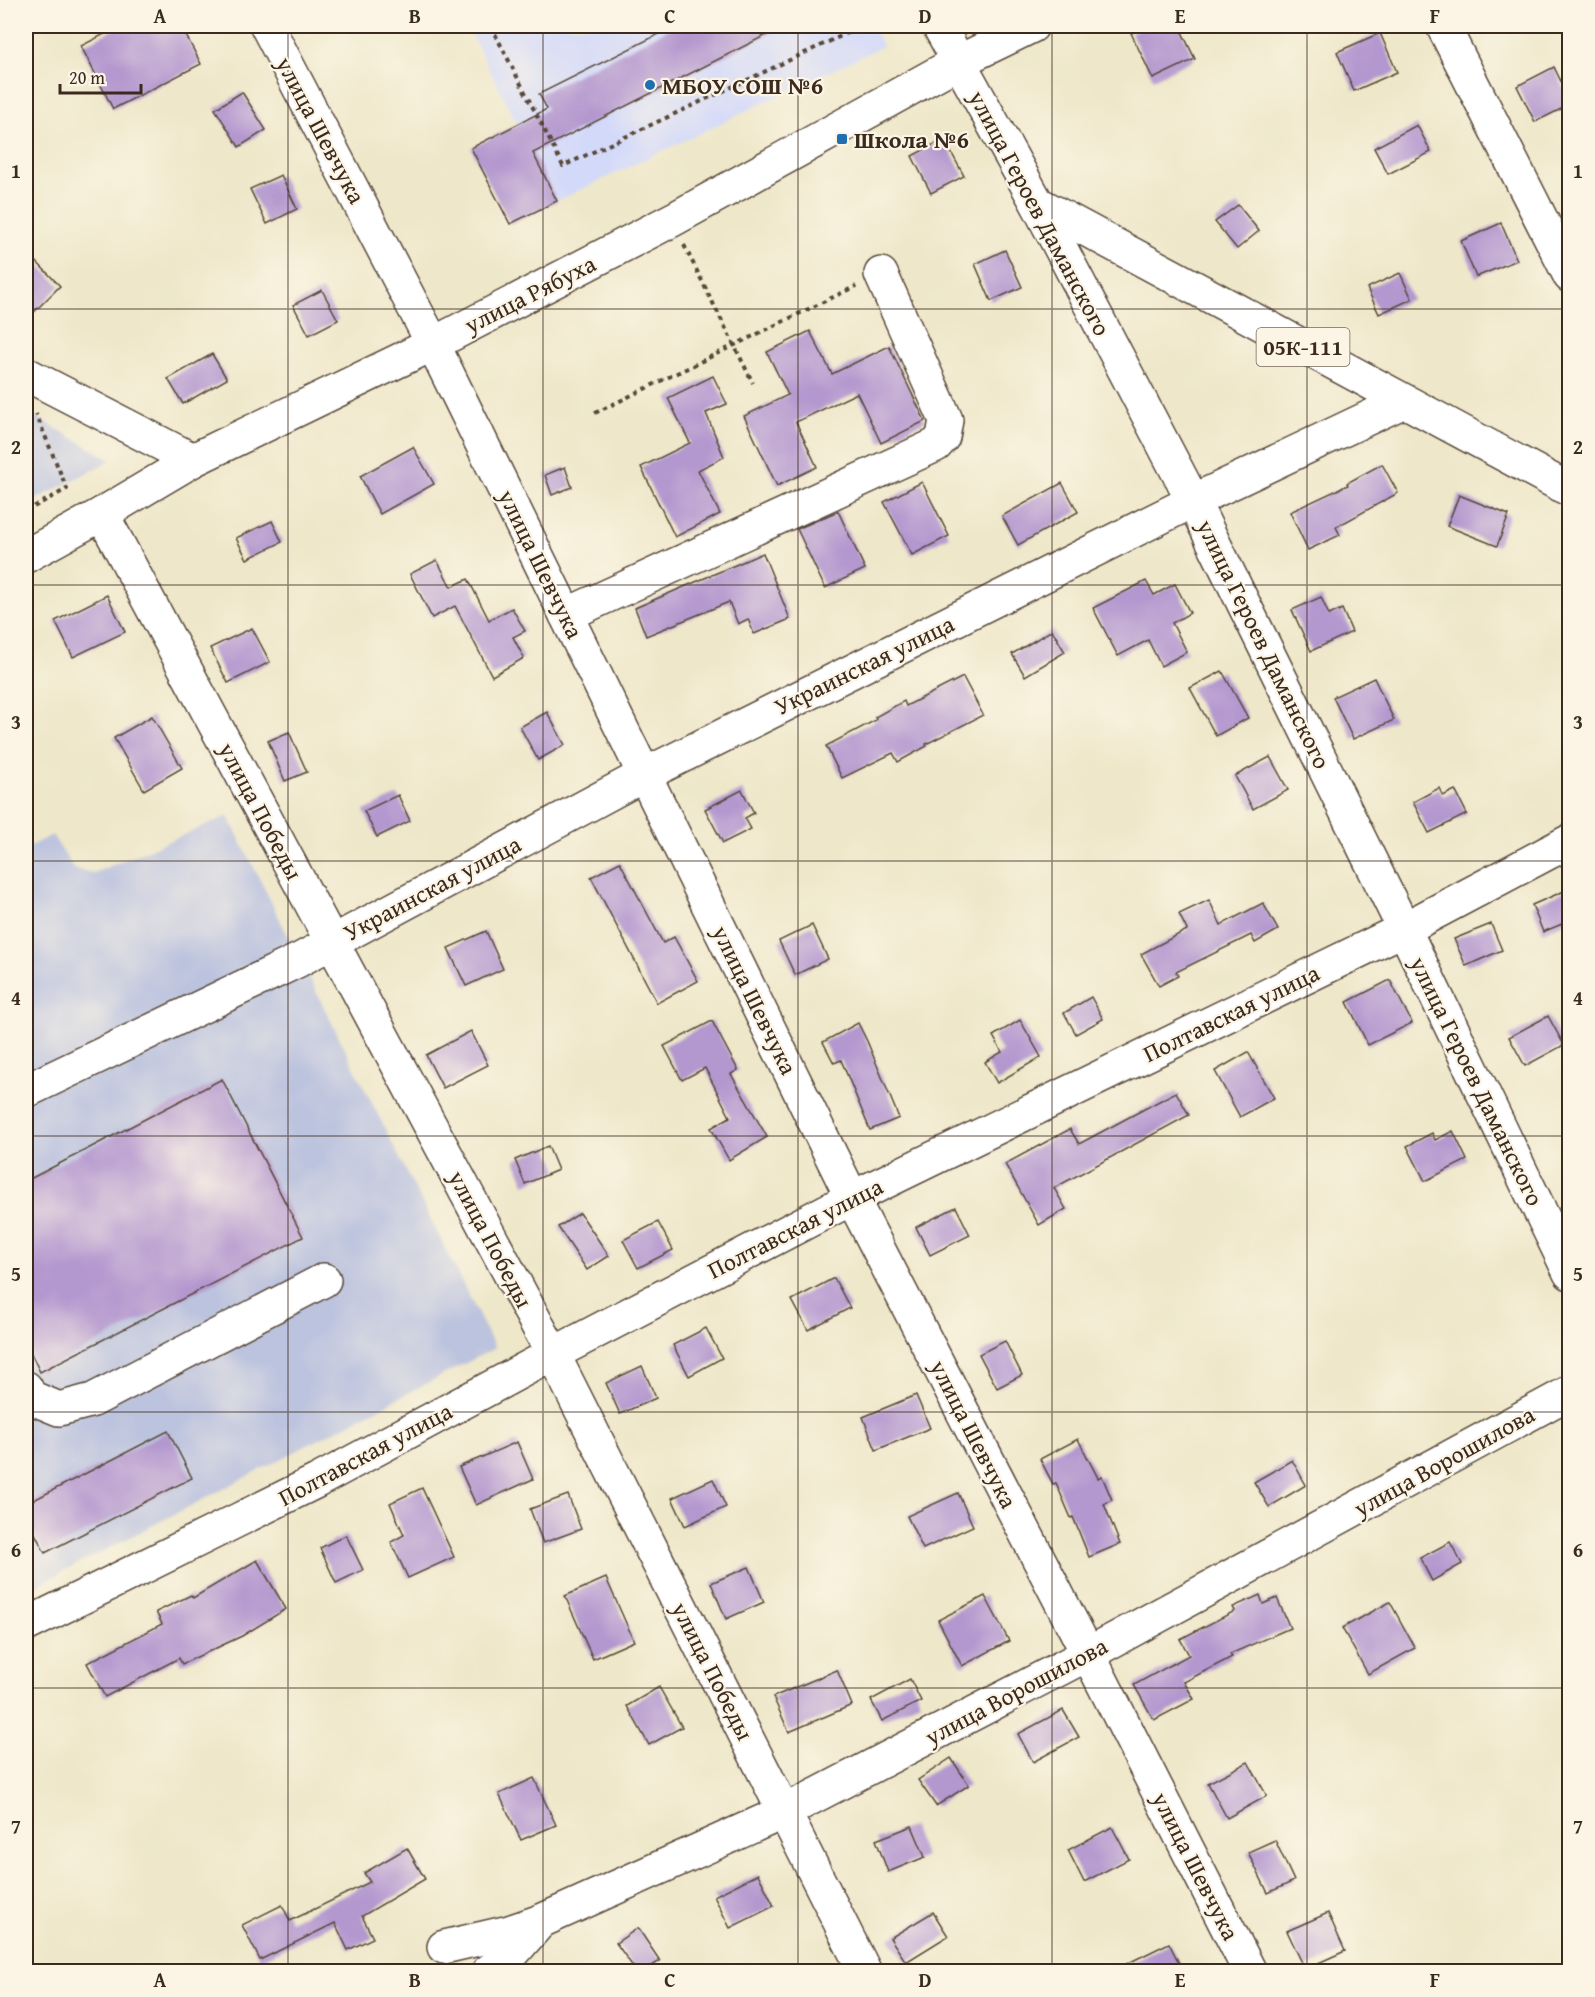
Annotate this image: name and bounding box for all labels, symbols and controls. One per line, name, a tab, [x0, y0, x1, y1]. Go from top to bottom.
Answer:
text: A	[154, 1, 167, 30]
text: B	[409, 1, 421, 30]
text: C	[664, 1, 676, 30]
text: D	[918, 1, 932, 30]
text: E	[1175, 1, 1186, 30]
text: F	[1430, 1, 1440, 30]
street label: улица Шевчука	[267, 49, 375, 210]
scale bar	[60, 57, 141, 95]
text: 20 m	[69, 64, 105, 91]
place label: МБОУ СОШ №6	[662, 68, 823, 103]
marker: МБОУ СОШ №6	[643, 78, 657, 92]
street label: улица Героев Даманского	[960, 83, 1120, 342]
place label: Школа №6	[854, 122, 969, 157]
marker: Школа №6	[835, 132, 849, 146]
text: 1	[11, 156, 21, 185]
text: 1	[1573, 156, 1583, 185]
street label: улица Рябуха	[457, 246, 602, 343]
road number: 05К-111	[1256, 328, 1350, 366]
text: 2	[11, 432, 21, 461]
text: 2	[1573, 432, 1583, 461]
street label: улица Шевчука	[489, 483, 593, 645]
street label: улица Героев Даманского	[1188, 513, 1340, 775]
street label: Украинская улица	[768, 606, 961, 724]
text: 3	[11, 707, 21, 736]
text: 3	[1573, 707, 1583, 736]
street label: улица Победы	[210, 735, 312, 886]
street label: Украинская улица	[337, 826, 528, 950]
street label: улица Шевчука	[703, 919, 807, 1081]
street label: улица Героев Даманского	[1401, 950, 1553, 1212]
street label: Полтавская улица	[1137, 955, 1326, 1071]
text: 4	[11, 983, 21, 1012]
text: 4	[1573, 983, 1583, 1012]
street label: улица Победы	[440, 1163, 542, 1314]
street label: Полтавская улица	[701, 1168, 889, 1287]
text: 5	[11, 1259, 21, 1288]
text: 5	[1573, 1259, 1583, 1288]
street label: улица Шевчука	[921, 1353, 1027, 1515]
street label: Полтавская улица	[272, 1393, 459, 1515]
street label: улица Ворошилова	[1346, 1396, 1541, 1526]
text: 6	[11, 1535, 21, 1564]
text: 6	[1573, 1535, 1583, 1564]
street label: улица Победы	[663, 1595, 763, 1746]
street label: улица Ворошилова	[918, 1628, 1114, 1754]
street label: улица Шевчука	[1143, 1785, 1249, 1947]
text: 7	[11, 1811, 21, 1840]
text: 7	[1573, 1811, 1583, 1840]
text: A	[154, 1965, 167, 1994]
text: B	[409, 1965, 421, 1994]
text: C	[664, 1965, 676, 1994]
text: D	[918, 1965, 932, 1994]
text: E	[1175, 1965, 1186, 1994]
text: F	[1430, 1965, 1440, 1994]

